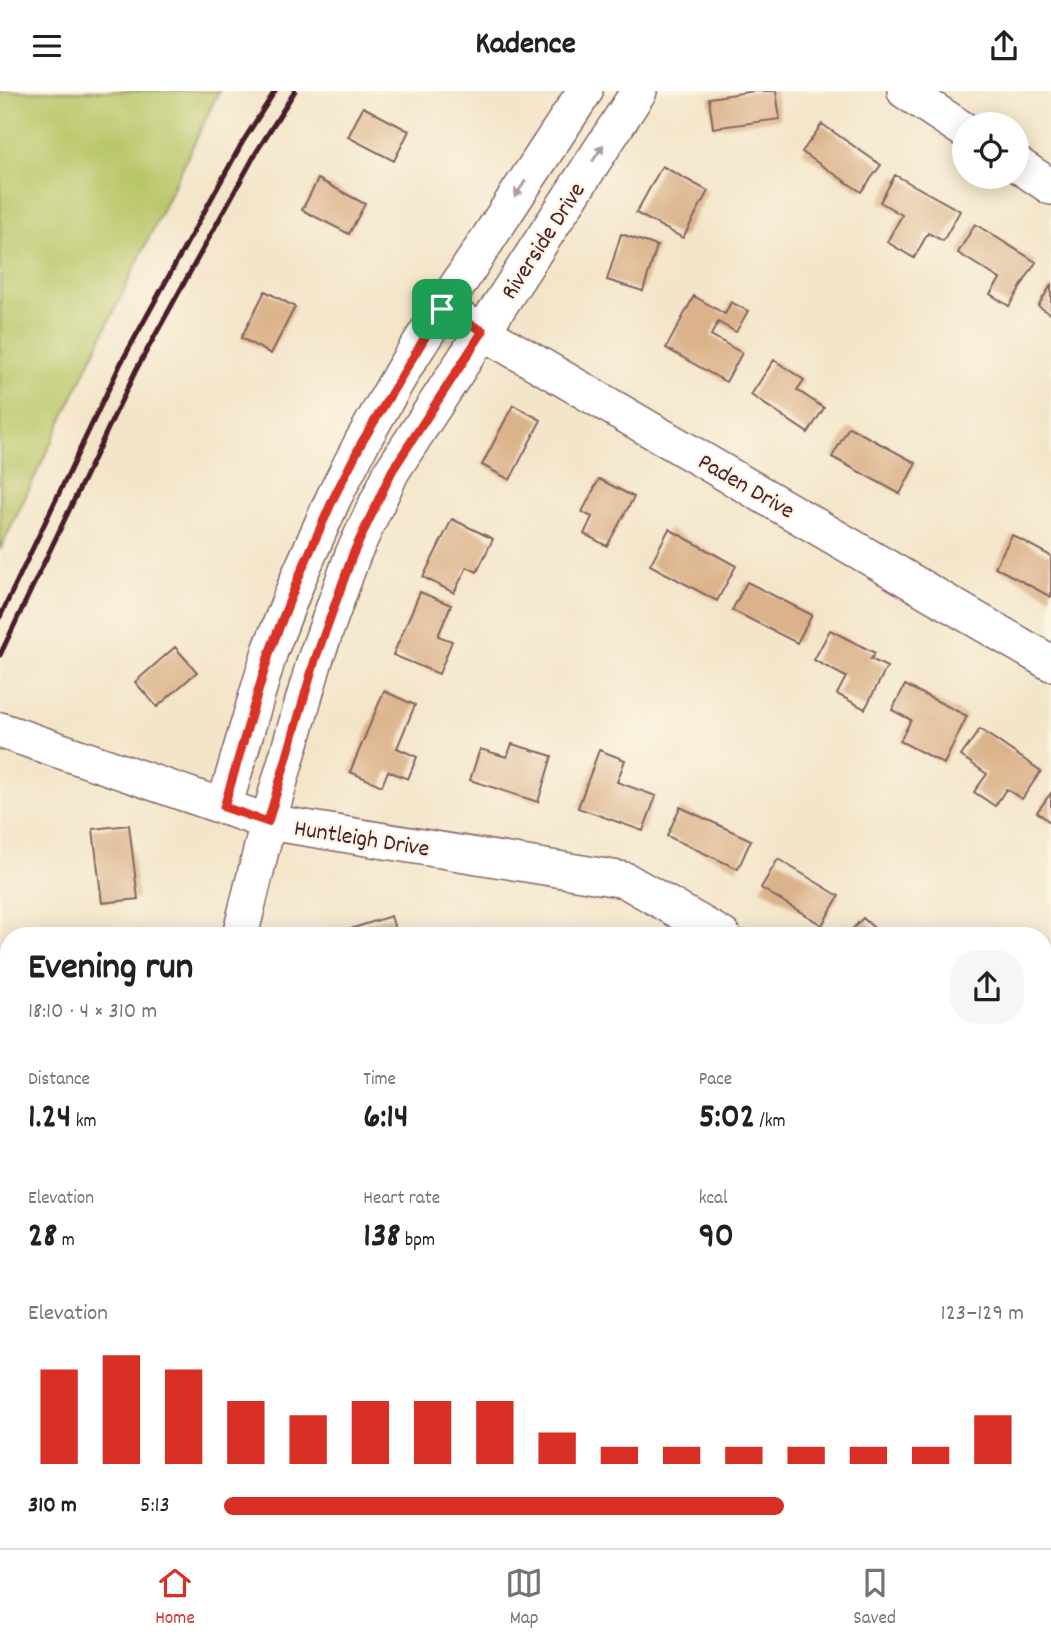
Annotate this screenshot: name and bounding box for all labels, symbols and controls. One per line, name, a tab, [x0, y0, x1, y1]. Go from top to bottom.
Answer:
text: Kadence	[475, 23, 576, 69]
icon: menu	[28, 27, 66, 65]
icon: share	[985, 27, 1023, 65]
map controls	[952, 112, 1029, 189]
button: locate	[952, 112, 1029, 189]
one-way arrow	[592, 143, 605, 163]
street label: Riverside Drive	[494, 176, 595, 307]
one-way arrow	[514, 179, 527, 199]
pin	[412, 279, 472, 339]
icon: arrive	[423, 290, 461, 328]
street label: Paden Drive	[691, 446, 800, 529]
street label: Huntleigh Drive	[291, 812, 432, 867]
text: Evening run	[28, 942, 193, 997]
button: share	[950, 950, 1024, 1024]
text: 18:10 · 4 × 310 m	[28, 996, 157, 1029]
text: Distance	[28, 1067, 90, 1094]
text: Time	[363, 1067, 396, 1094]
text: Pace	[699, 1067, 732, 1094]
text: 1.24	[28, 1094, 71, 1144]
text: 6:14	[363, 1094, 408, 1144]
text: 5:02	[699, 1094, 755, 1144]
text: km	[71, 1109, 97, 1136]
text: /km	[755, 1109, 786, 1136]
text: Elevation	[28, 1186, 94, 1213]
text: Heart rate	[363, 1186, 440, 1213]
text: kcal	[699, 1186, 728, 1213]
text: 28	[28, 1213, 57, 1263]
text: 138	[363, 1213, 401, 1263]
text: 90	[699, 1213, 734, 1263]
text: m	[57, 1228, 75, 1255]
text: bpm	[401, 1228, 435, 1255]
text: Elevation	[28, 1298, 108, 1331]
text: 123–129 m	[941, 1298, 1024, 1331]
text: 310 m	[28, 1490, 77, 1523]
text: 5:13	[140, 1490, 170, 1523]
tab: Home	[155, 1564, 195, 1633]
tab: Map	[505, 1564, 543, 1633]
tab: Saved	[853, 1564, 896, 1633]

